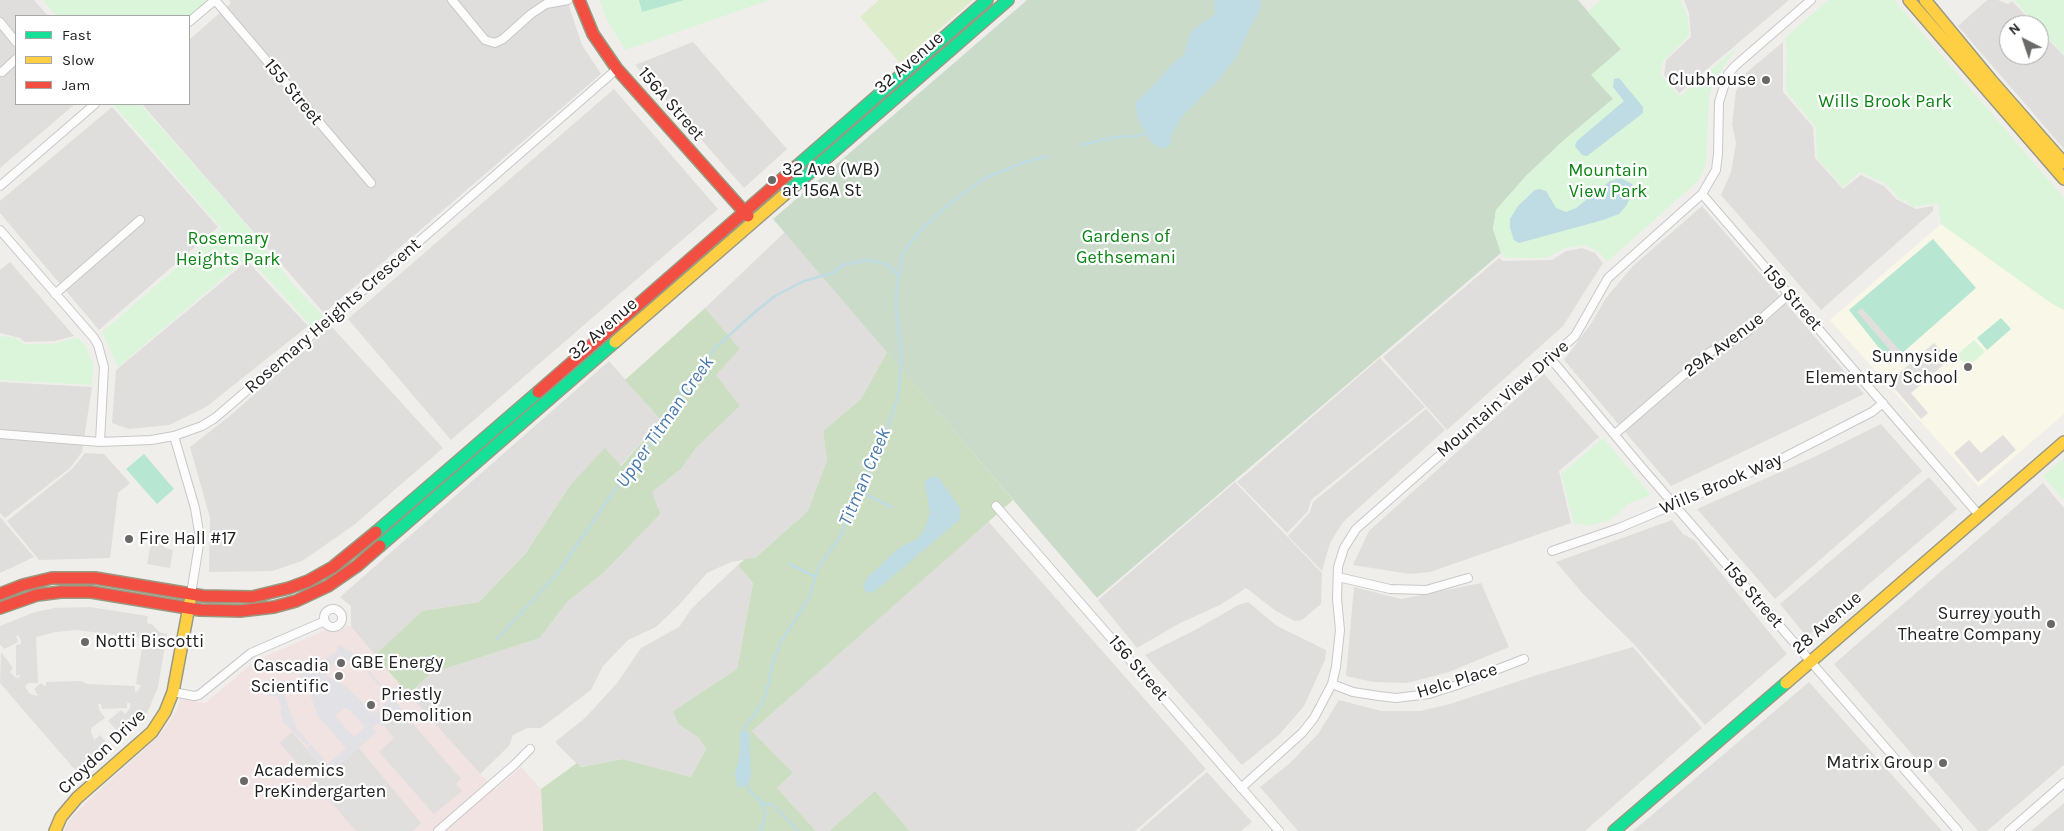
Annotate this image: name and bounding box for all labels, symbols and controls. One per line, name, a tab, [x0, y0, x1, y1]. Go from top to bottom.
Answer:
legend	[15, 15, 190, 105]
north arrow	[1999, 15, 2049, 65]
text: N	[2005, 19, 2024, 39]
text: Fast	[62, 26, 91, 44]
street label: 32 Avenue	[870, 27, 948, 99]
text: Slow	[62, 51, 94, 69]
street label: 155 Street	[259, 54, 327, 130]
street label: 156A Street	[633, 63, 709, 145]
place label: Clubhouse	[1668, 69, 1756, 91]
marker: Clubhouse	[1760, 74, 1772, 86]
text: Jam	[62, 76, 90, 94]
park label: Wills Brook Park	[1818, 91, 1952, 113]
place label: 32 Ave (WB) at 156A St	[782, 159, 880, 202]
park label: Mountain View Park	[1568, 160, 1648, 202]
marker: 32 Ave (WB) at 156A St	[766, 174, 778, 186]
park label: Gardens of Gethsemani	[1076, 226, 1176, 268]
park label: Rosemary Heights Park	[176, 228, 280, 270]
street label: Rosemary Heights Crescent	[241, 234, 425, 398]
street label: 159 Street	[1758, 261, 1826, 335]
street label: 32 Avenue	[564, 293, 642, 365]
street label: 29A Avenue	[1680, 308, 1768, 382]
street label: Mountain View Drive	[1432, 336, 1574, 462]
place label: Sunnyside Elementary School	[1805, 346, 1958, 388]
water label: Upper Titman Creek	[611, 352, 719, 492]
marker: Sunnyside Elementary School	[1962, 361, 1974, 373]
water label: Titman Creek	[834, 425, 896, 529]
street label: Wills Brook Way	[1657, 448, 1785, 520]
place label: Fire Hall #17	[139, 528, 236, 550]
marker: Fire Hall #17	[123, 533, 135, 545]
street label: 158 Street	[1718, 557, 1788, 633]
street label: 28 Avenue	[1788, 587, 1866, 659]
place label: Surrey youth Theatre Company	[1898, 603, 2041, 646]
marker: Surrey youth Theatre Company	[2045, 618, 2057, 630]
place label: Notti Biscotti	[95, 631, 204, 653]
street label: 156 Street	[1104, 631, 1172, 705]
marker: Notti Biscotti	[79, 636, 91, 648]
place label: GBE Energy	[351, 652, 443, 674]
place label: Cascadia Scientific	[250, 655, 329, 698]
marker: GBE Energy	[335, 657, 347, 669]
street label: Helc Place	[1414, 658, 1500, 704]
marker: Cascadia Scientific	[333, 670, 345, 682]
place label: Priestly Demolition	[381, 684, 472, 726]
marker: Priestly Demolition	[365, 699, 377, 711]
street label: Croydon Drive	[54, 705, 150, 799]
place label: Matrix Group	[1826, 752, 1933, 774]
marker: Matrix Group	[1937, 757, 1949, 769]
place label: Academics PreKindergarten	[254, 760, 386, 802]
marker: Academics PreKindergarten	[238, 775, 250, 787]

